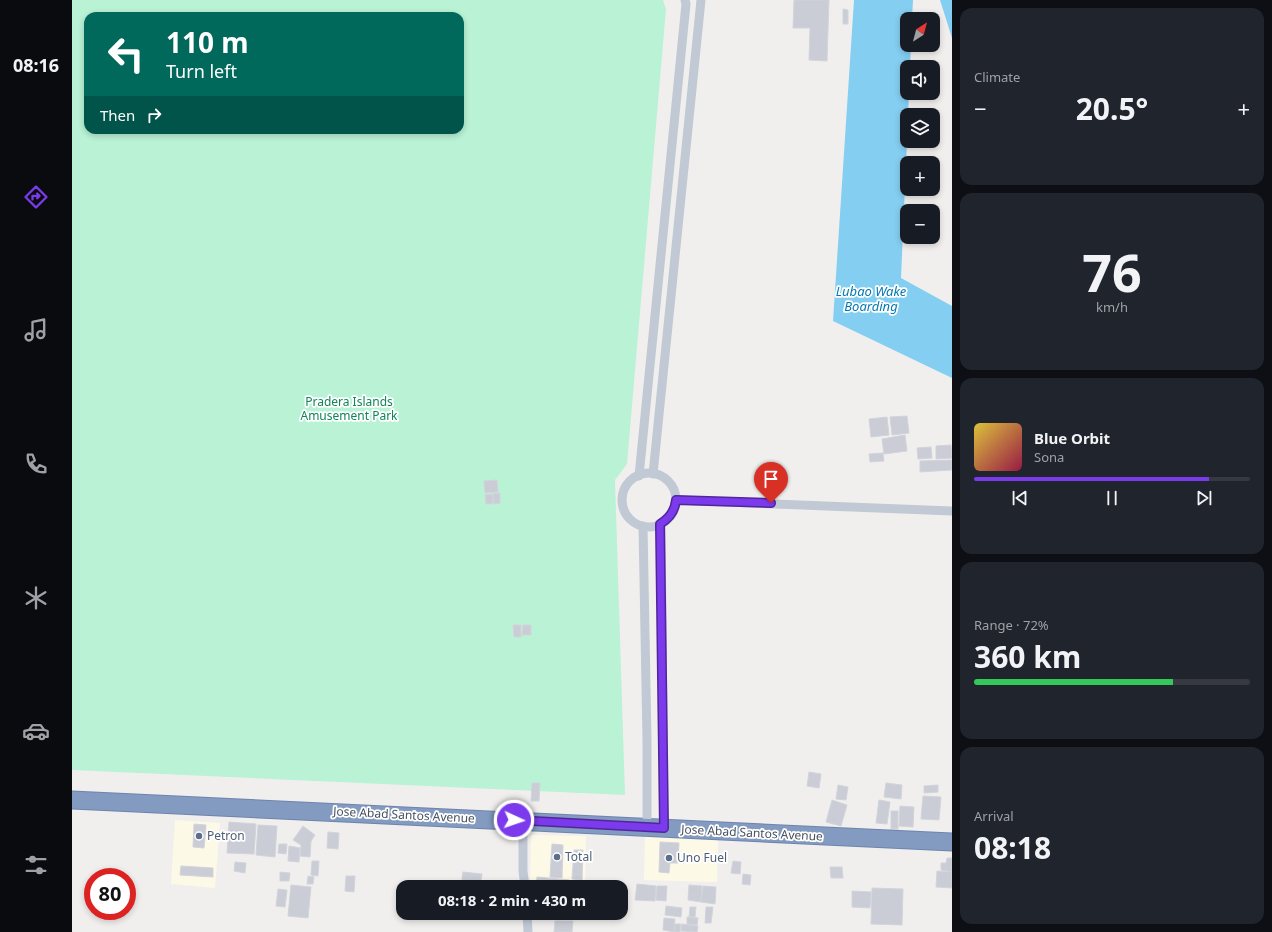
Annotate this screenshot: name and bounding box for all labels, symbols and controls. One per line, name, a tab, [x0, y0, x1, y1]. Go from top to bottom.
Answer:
north arrow	[900, 12, 940, 52]
map controls	[900, 12, 940, 244]
text: 110 m	[166, 23, 249, 61]
icon: left	[100, 28, 152, 80]
text: 08:16	[13, 53, 59, 77]
text: Turn left	[166, 59, 237, 83]
button: sound	[900, 60, 940, 100]
text: Climate	[974, 68, 1020, 86]
text: 20.5°	[1076, 88, 1148, 129]
text: −	[974, 93, 987, 123]
text: +	[1237, 93, 1250, 123]
icon: right	[143, 104, 165, 126]
text: Then	[100, 105, 135, 125]
button: layers	[900, 108, 940, 148]
button: +	[900, 156, 940, 196]
icon: directions	[22, 183, 50, 211]
button: −	[900, 204, 940, 244]
text: 76	[1082, 236, 1142, 307]
water label: Lubao Wake Boarding	[836, 282, 907, 315]
text: km/h	[1096, 298, 1128, 316]
icon: music	[22, 316, 50, 344]
park label: Pradera Islands Amusement Park	[300, 393, 398, 424]
text: Blue Orbit	[1034, 428, 1110, 448]
text: Sona	[1034, 448, 1064, 466]
icon: phone	[22, 450, 50, 478]
pin	[754, 462, 788, 503]
icon: arrive	[760, 468, 782, 490]
icon: previous	[1009, 487, 1031, 509]
icon: pause	[1101, 487, 1123, 509]
icon: next	[1193, 487, 1215, 509]
icon: climate	[22, 584, 50, 612]
text: Range · 72%	[974, 616, 1049, 634]
text: 360 km	[974, 636, 1081, 677]
icon: car	[22, 717, 50, 745]
position arrow	[493, 799, 535, 841]
street label: Jose Abad Santos Avenue	[332, 802, 475, 827]
text: Arrival	[974, 807, 1014, 825]
street label: Jose Abad Santos Avenue	[680, 820, 823, 845]
place label: Petron	[207, 827, 245, 844]
text: 08:18	[974, 827, 1051, 868]
marker: Petron	[194, 831, 204, 841]
place label: Total	[565, 848, 592, 865]
place label: Uno Fuel	[677, 849, 727, 866]
icon: filters	[22, 851, 50, 879]
marker: Total	[552, 852, 562, 862]
marker: Uno Fuel	[664, 853, 674, 863]
speed limit sign: 80	[84, 868, 136, 920]
text: 08:18 · 2 min · 430 m	[438, 890, 586, 910]

